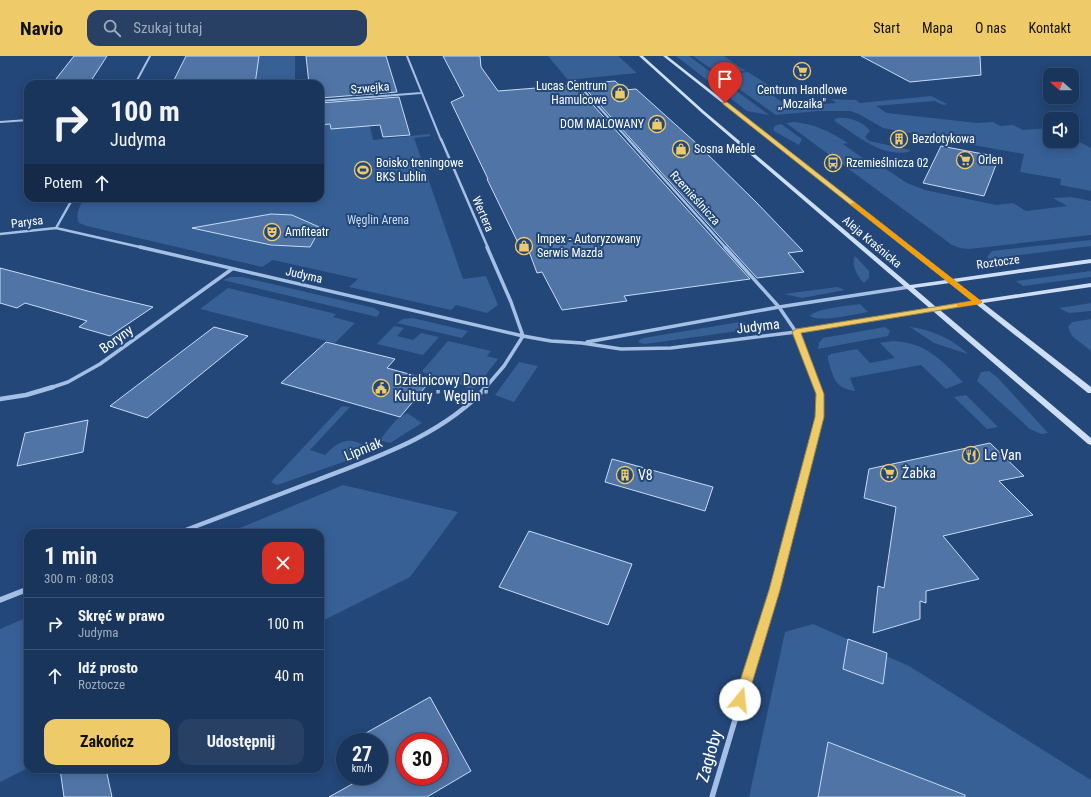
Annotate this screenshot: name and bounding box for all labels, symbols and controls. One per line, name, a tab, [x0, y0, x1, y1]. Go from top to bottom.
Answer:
search box	[87, 10, 367, 46]
text: Navio	[20, 17, 63, 40]
icon: search	[101, 17, 123, 39]
text: Szukaj tutaj	[133, 19, 202, 37]
text: Start	[873, 20, 900, 36]
text: Mapa	[922, 20, 953, 36]
text: O nas	[975, 20, 1006, 36]
text: Kontakt	[1028, 20, 1071, 36]
supermarket icon: Centrum Handlowe ,,Mozaika"	[792, 61, 812, 81]
pin	[708, 62, 742, 103]
icon: arrive	[714, 68, 736, 90]
north arrow	[1043, 68, 1079, 104]
map controls	[1043, 68, 1079, 148]
street label: Szwejka	[350, 79, 390, 97]
place label: Lucas Centrum Hamulcowe	[536, 79, 607, 107]
shop icon: Lucas Centrum Hamulcowe	[610, 83, 630, 103]
place label: Centrum Handlowe ,,Mozaika"	[757, 83, 847, 111]
text: 100 m	[110, 95, 180, 128]
icon: right	[44, 96, 96, 148]
button: sound	[1043, 112, 1079, 148]
shop icon: DOM MALOWANY	[647, 114, 667, 134]
place label: DOM MALOWANY	[560, 117, 645, 131]
text: Judyma	[110, 129, 166, 150]
building icon: Bezdotykowa	[889, 129, 909, 149]
place label: Bezdotykowa	[912, 132, 975, 146]
shop icon: Sosna Meble	[671, 139, 691, 159]
place label: Sosna Meble	[694, 142, 755, 156]
supermarket icon: Orlen	[955, 150, 975, 170]
bus stop icon: Rzemieślnicza 02	[823, 153, 843, 173]
place label: Orlen	[978, 153, 1003, 167]
place label: Boisko treningowe BKS Lublin	[376, 156, 464, 184]
place label: Rzemieślnicza 02	[846, 156, 929, 170]
sports icon: Boisko treningowe BKS Lublin	[353, 160, 373, 180]
street label: Rzemieślnicza	[667, 168, 723, 228]
icon: ahead	[91, 172, 113, 194]
text: Potem	[44, 174, 83, 192]
street label: Wertera	[469, 194, 497, 234]
street label: Parysa	[10, 213, 44, 231]
park label: Węglin Arena	[347, 213, 409, 227]
street label: Aleja Kraśnicka	[840, 213, 905, 271]
theatre icon: Amfiteatr	[262, 222, 282, 242]
place label: Amfiteatr	[285, 225, 329, 239]
place label: Impex - Autoryzowany Serwis Mazda	[537, 232, 641, 260]
shop icon: Impex - Autoryzowany Serwis Mazda	[514, 236, 534, 256]
street label: Roztocze	[976, 252, 1021, 272]
street label: Judyma	[284, 264, 324, 286]
street label: Judyma	[735, 315, 781, 337]
street label: Boryny	[96, 321, 136, 356]
place label: Dzielnicowy Dom Kultury " Węglin "	[394, 372, 488, 404]
public building icon: Dzielnicowy Dom Kultury " Węglin "	[371, 378, 391, 398]
street label: Lipniak	[342, 434, 385, 464]
restaurant icon: Le Van	[961, 445, 981, 465]
place label: Le Van	[984, 447, 1021, 463]
supermarket icon: Żabka	[879, 463, 899, 483]
building icon: V8	[615, 465, 635, 485]
place label: Żabka	[902, 465, 936, 481]
place label: V8	[638, 467, 653, 483]
text: 1 min	[44, 542, 97, 570]
button: close	[262, 542, 304, 584]
text: 300 m · 08:03	[44, 571, 114, 586]
text: Skręć w prawo	[78, 607, 165, 625]
icon: right	[44, 613, 66, 635]
text: 100 m	[267, 615, 304, 633]
text: Judyma	[78, 625, 118, 640]
text: Idź prosto	[78, 659, 138, 677]
icon: ahead	[44, 665, 66, 687]
text: 40 m	[274, 667, 304, 685]
text: Roztocze	[78, 677, 125, 692]
position arrow	[719, 679, 761, 721]
button: Zakończ	[44, 719, 170, 765]
button: Udostępnij	[178, 719, 304, 765]
street label: Zagłoby	[692, 727, 726, 785]
speed limit sign: 30	[396, 733, 448, 785]
text: 27	[352, 742, 372, 766]
text: km/h	[352, 763, 372, 774]

